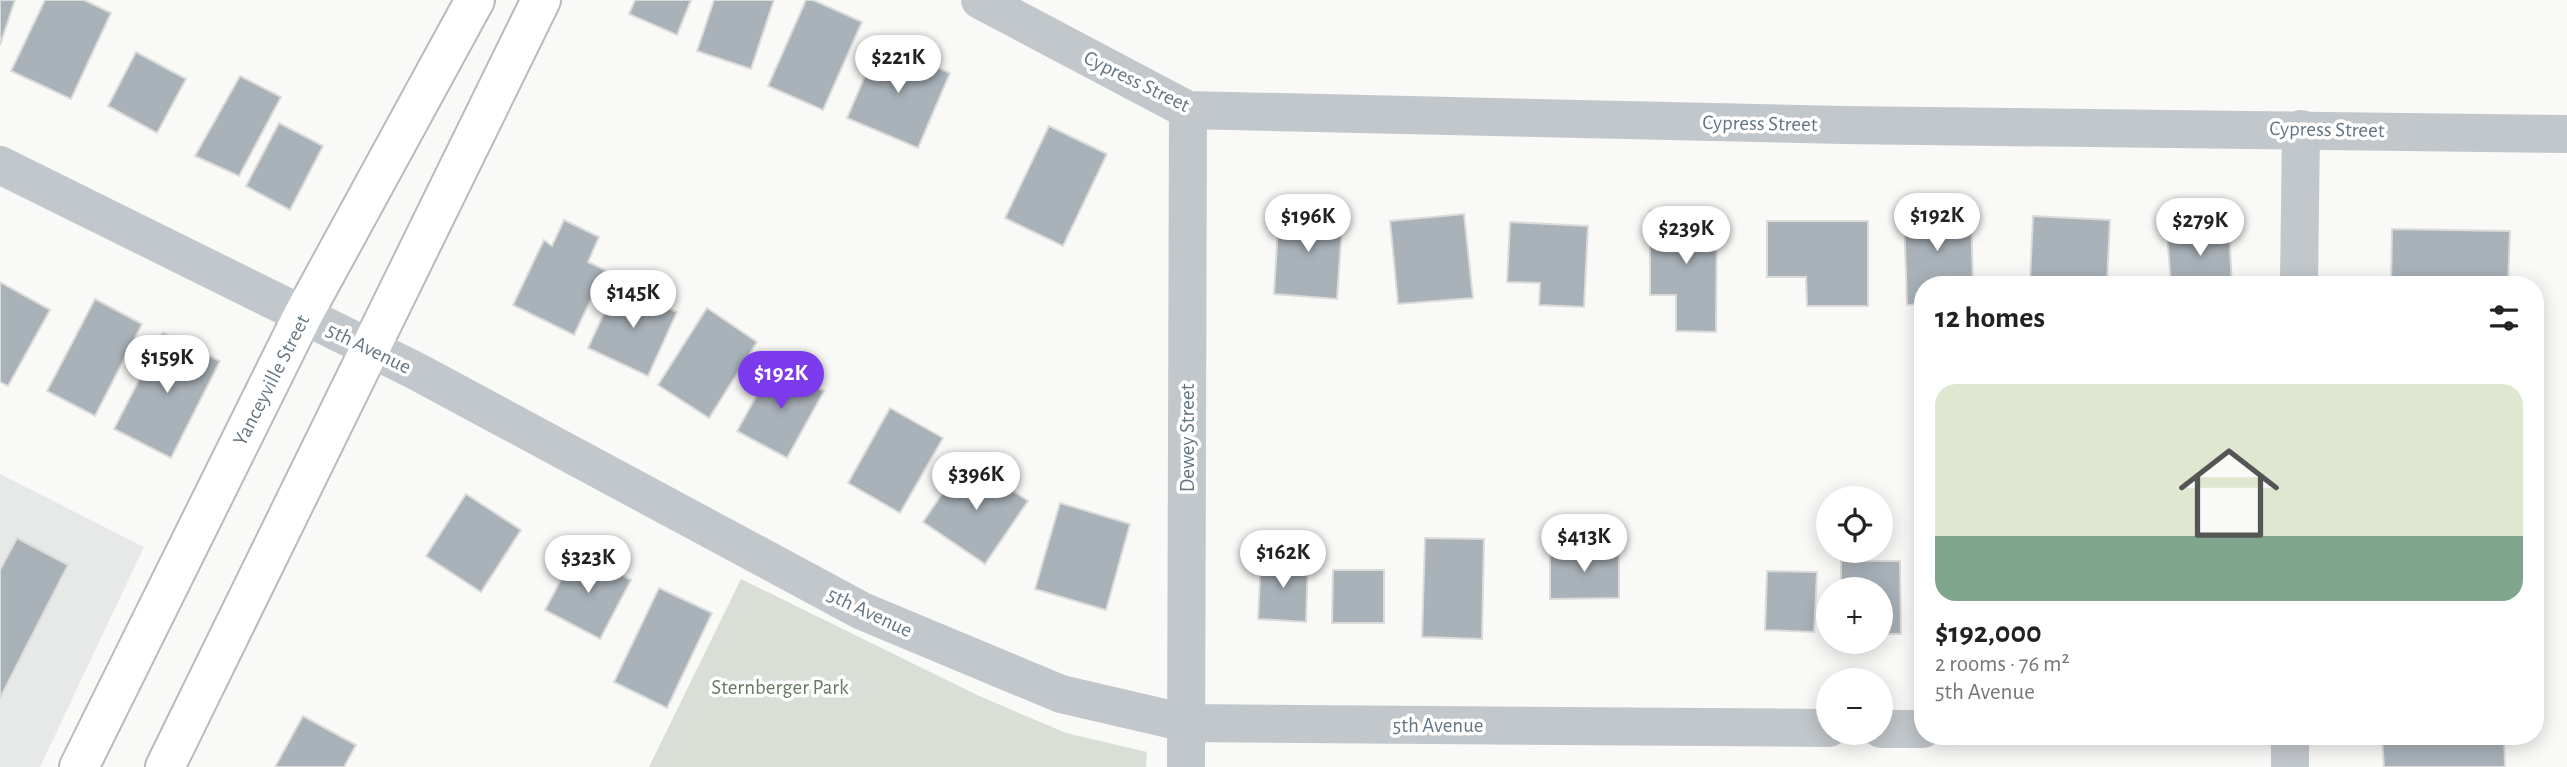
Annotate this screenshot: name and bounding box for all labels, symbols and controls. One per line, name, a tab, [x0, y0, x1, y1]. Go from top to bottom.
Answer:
pin: $221K	[849, 36, 947, 95]
text: $221K	[871, 46, 925, 69]
street label: Cypress Street	[1080, 47, 1193, 116]
street label: Cypress Street	[1702, 112, 1818, 135]
street label: Cypress Street	[2269, 118, 2385, 141]
pin: $196K	[1259, 194, 1357, 254]
pin: $192K	[1888, 194, 1986, 253]
pin: $279K	[2151, 198, 2249, 258]
text: $192K	[1910, 204, 1964, 227]
text: $196K	[1281, 205, 1335, 228]
pin: $239K	[1637, 206, 1735, 266]
text: $279K	[2172, 209, 2228, 232]
text: $239K	[1658, 217, 1714, 240]
pin: $145K	[584, 270, 682, 330]
text: $145K	[606, 281, 660, 304]
icon: filters	[2485, 299, 2523, 337]
text: 12 homes	[1935, 303, 2045, 333]
street label: Yanceyville Street	[229, 311, 314, 449]
street label: 5th Avenue	[323, 319, 414, 378]
pin: $159K	[118, 336, 216, 395]
text: $159K	[140, 346, 194, 369]
pin: $192K	[732, 352, 830, 411]
text: $192K	[754, 362, 808, 385]
street label: Dewey Street	[1177, 383, 1198, 492]
icon: home	[2166, 430, 2292, 556]
pin: $396K	[927, 452, 1025, 512]
text: $396K	[948, 463, 1004, 486]
map controls	[1816, 486, 1893, 745]
button: locate	[1816, 486, 1893, 563]
pin: $413K	[1535, 514, 1633, 574]
text: $413K	[1557, 525, 1611, 548]
pin: $162K	[1234, 530, 1332, 590]
pin: $323K	[539, 536, 637, 595]
text: $162K	[1256, 541, 1310, 564]
text: $323K	[561, 546, 615, 569]
button: +	[1816, 577, 1893, 654]
street label: 5th Avenue	[824, 584, 915, 641]
text: $192,000	[1935, 618, 2042, 648]
text: 2 rooms · 76 m²	[1935, 653, 2069, 676]
button: −	[1816, 668, 1893, 745]
park label: Sternberger Park	[711, 677, 849, 698]
text: 5th Avenue	[1935, 681, 2035, 704]
street label: 5th Avenue	[1392, 715, 1484, 736]

